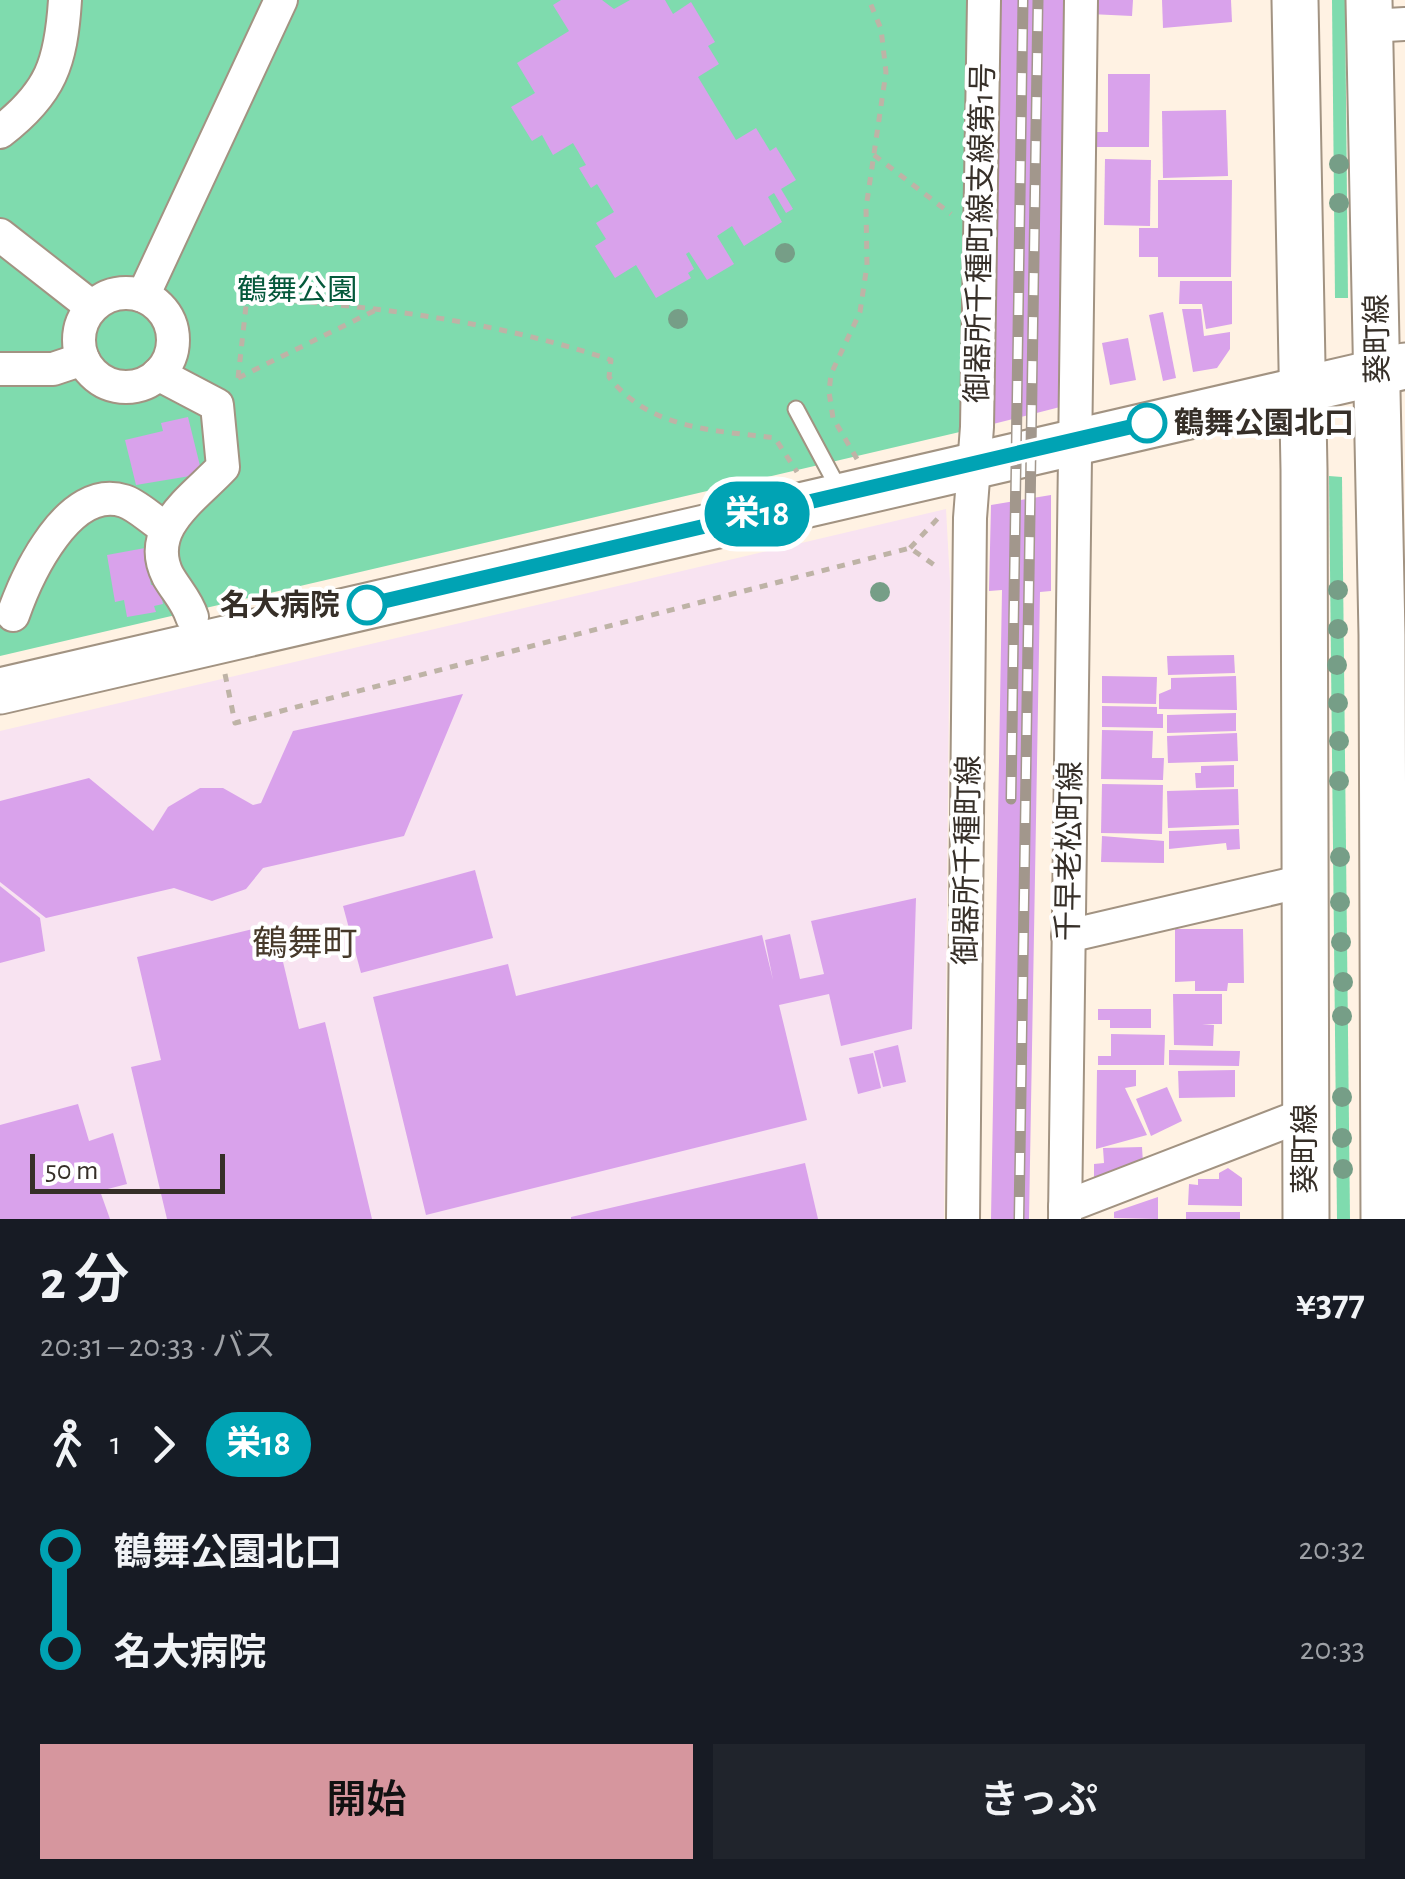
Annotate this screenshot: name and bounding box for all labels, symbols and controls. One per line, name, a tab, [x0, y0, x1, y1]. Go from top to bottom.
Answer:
street label: 御器所千種町線支線第1号	[961, 63, 999, 403]
park label: 鶴舞公園	[237, 274, 357, 306]
street label: 葵町線	[1360, 294, 1394, 384]
marker: 鶴舞公園北口	[1128, 404, 1166, 442]
place label: 鶴舞公園北口	[1174, 407, 1354, 439]
line badge: 栄18	[700, 482, 814, 546]
text: 栄18	[725, 497, 789, 532]
marker: 名大病院	[348, 586, 386, 624]
place label: 名大病院	[220, 589, 340, 621]
street label: 御器所千種町線	[949, 755, 985, 965]
street label: 千早老松町線	[1051, 761, 1087, 941]
district label: 鶴舞町	[252, 925, 358, 962]
street label: 葵町線	[1289, 1104, 1321, 1194]
scale bar	[30, 1149, 225, 1194]
text: 50 m	[45, 1157, 99, 1185]
text: 2 分	[40, 1254, 129, 1309]
text: ¥377	[1296, 1285, 1365, 1323]
text: 20:31 – 20:33 · バス	[40, 1330, 276, 1362]
icon: walk	[40, 1417, 95, 1472]
icon: forward	[136, 1417, 191, 1472]
text: 栄18	[226, 1427, 291, 1462]
text: 1	[110, 1428, 121, 1460]
text: 20:32	[1298, 1533, 1365, 1565]
text: 鶴舞公園北口	[114, 1535, 342, 1573]
text: 20:33	[1300, 1633, 1365, 1665]
text: 名大病院	[114, 1635, 266, 1673]
button: 開始	[40, 1744, 693, 1859]
button: きっぷ	[713, 1744, 1365, 1859]

